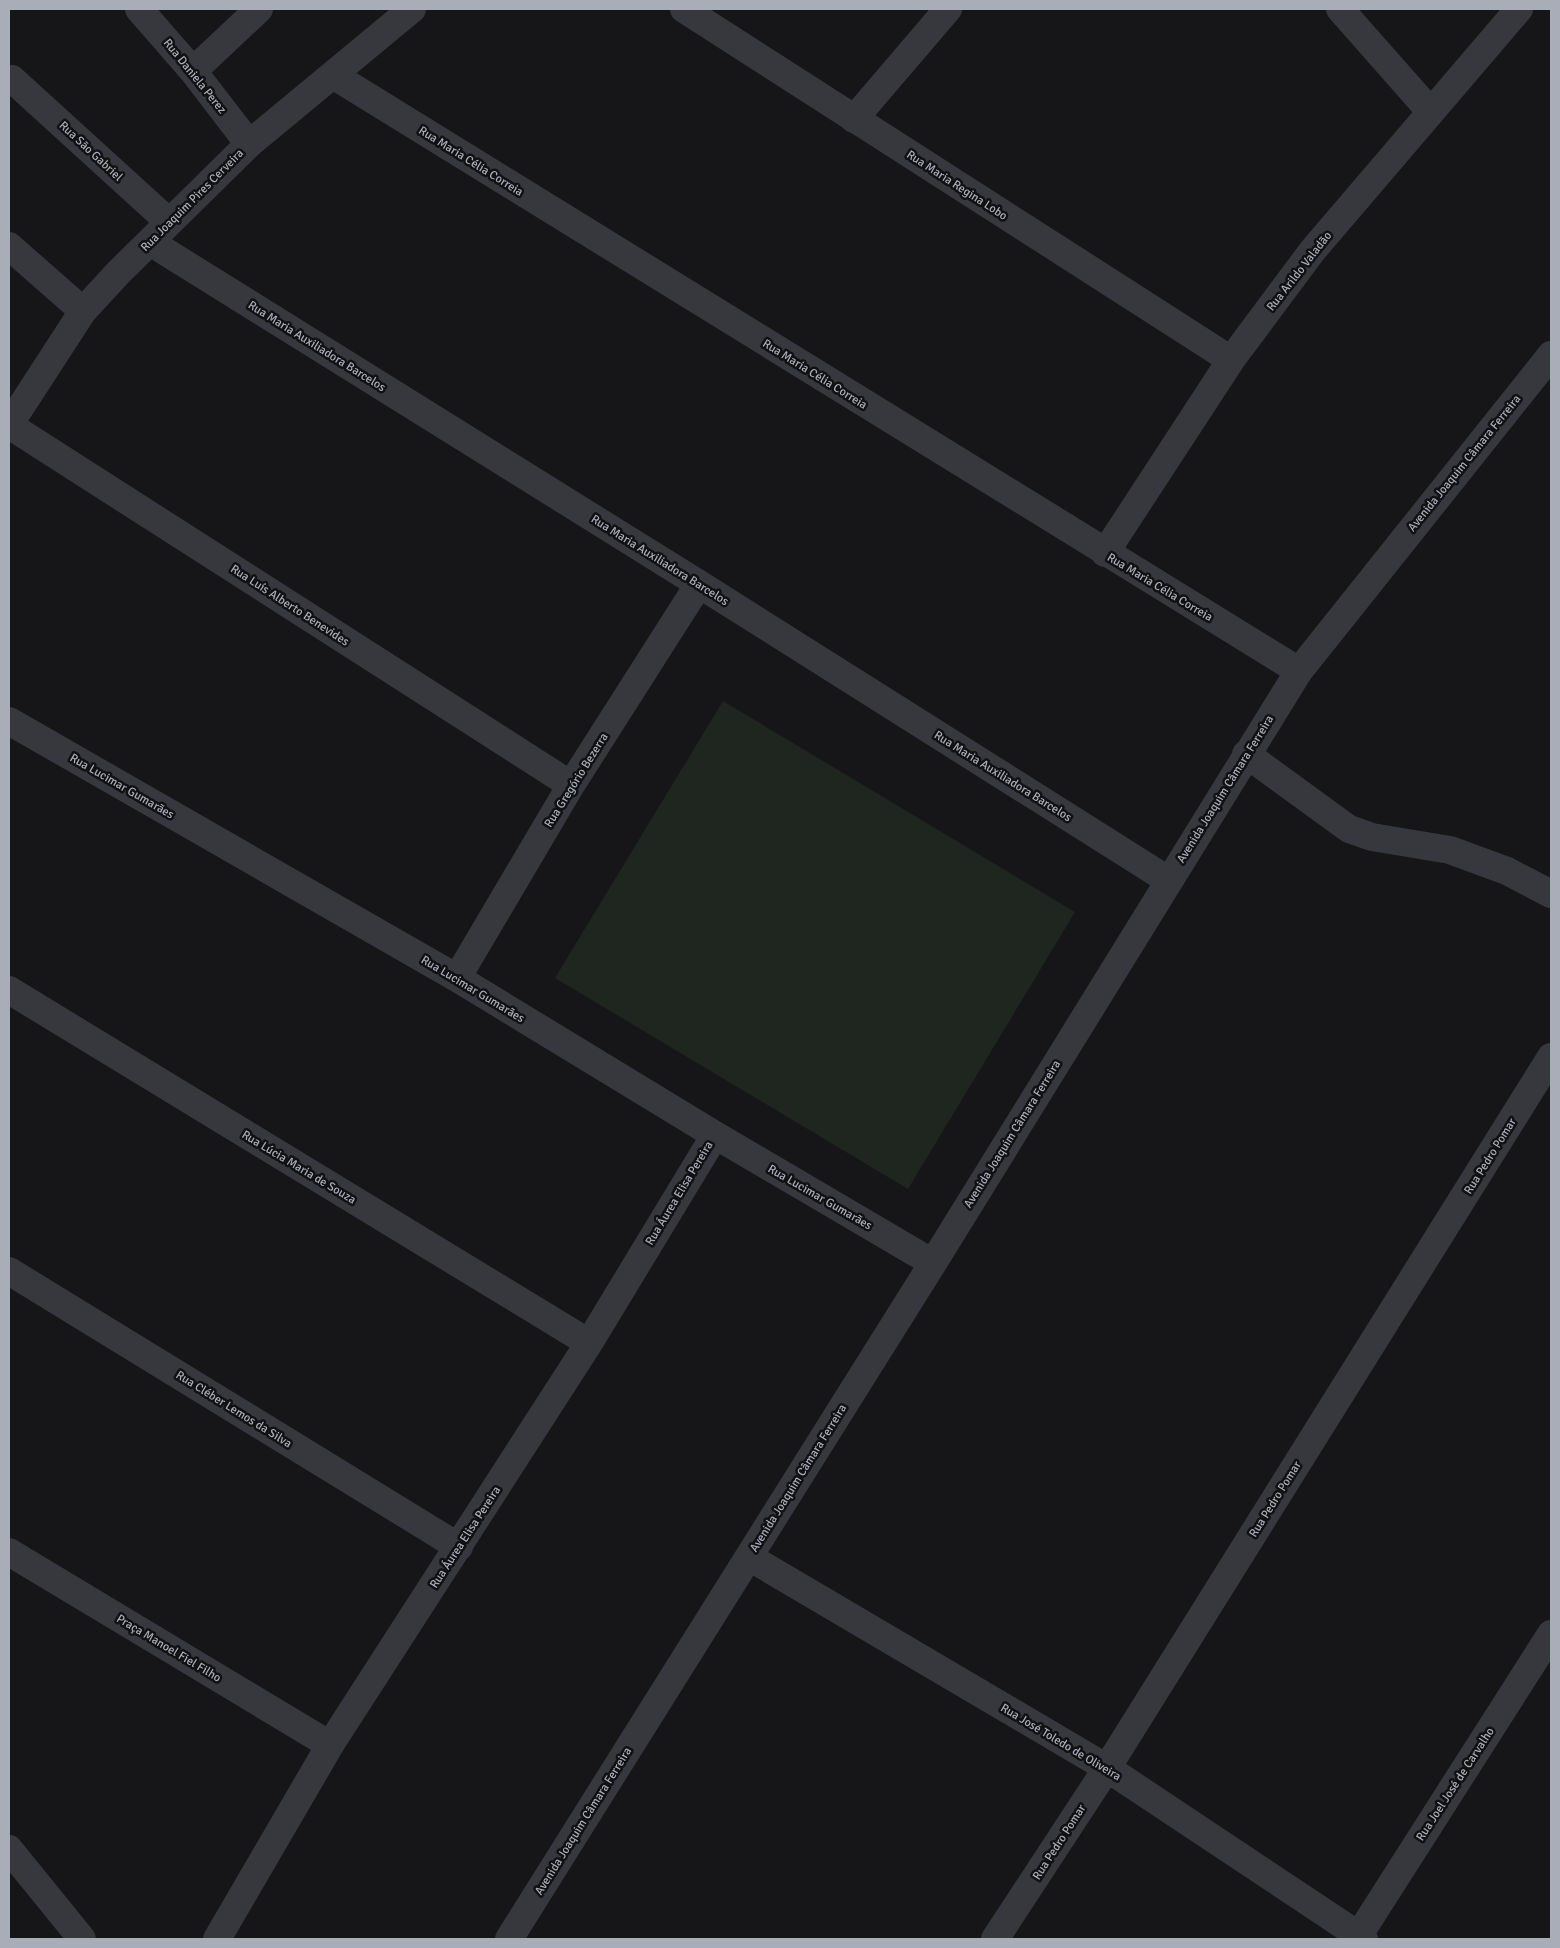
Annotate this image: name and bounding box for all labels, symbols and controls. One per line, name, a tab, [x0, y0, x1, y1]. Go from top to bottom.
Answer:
street label: Rua Daniela Perez	[160, 36, 229, 117]
street label: Rua Sāo Gabriel	[56, 118, 126, 185]
street label: Rua Maria Célia Correia	[416, 123, 526, 200]
street label: Rua Joaquim Pires Cerveira	[138, 146, 247, 255]
street label: Rua Maria Regina Lobo	[903, 147, 1010, 224]
street label: Rua Arildo Valadão	[1264, 229, 1335, 314]
street label: Rua Maria Auxiliadora Barcelos	[245, 298, 388, 395]
street label: Rua Maria Célia Correia	[760, 336, 870, 413]
street label: Avenida Joaquim Câmara Ferreira	[1405, 392, 1524, 535]
street label: Rua Maria Auxiliadora Barcelos	[588, 512, 731, 609]
street label: Rua Maria Célia Correia	[1104, 550, 1215, 625]
street label: Rua Luís Alberto Benevides	[228, 561, 352, 649]
street label: Avenida Joaquim Câmara Ferreira	[1174, 713, 1277, 866]
street label: Rua Maria Auxiliadora Barcelos	[931, 728, 1074, 825]
street label: Rua Gregório Bezerra	[541, 730, 612, 830]
street label: Rua Lucimar Gumarães	[67, 750, 177, 822]
street label: Rua Lucimar Gumarães	[418, 953, 527, 1026]
street label: Avenida Joaquim Câmara Ferreira	[961, 1058, 1064, 1211]
street label: Rua Pedro Pomar	[1461, 1115, 1520, 1197]
street label: Rua Lúcia Maria de Souza	[239, 1127, 359, 1208]
street label: Rua Áurea Elisa Pereira	[642, 1138, 716, 1248]
street label: Rua Lucimar Gumarães	[765, 1161, 875, 1233]
street label: Rua Cléber Lemos da Silva	[173, 1368, 294, 1451]
street label: Avenida Joaquim Câmara Ferreira	[747, 1402, 850, 1555]
street label: Rua Pedro Pomar	[1246, 1458, 1305, 1540]
street label: Rua Áurea Elisa Pereira	[427, 1483, 504, 1591]
street label: Praça Manoel Fiel Filho	[114, 1611, 224, 1686]
street label: Rua José Toledo de Oliveira	[998, 1700, 1124, 1784]
street label: Rua Joel José de Carvalho	[1413, 1725, 1498, 1844]
street label: Avenida Joaquim Câmara Ferreira	[532, 1745, 635, 1898]
street label: Rua Pedro Pomar	[1029, 1801, 1090, 1883]

